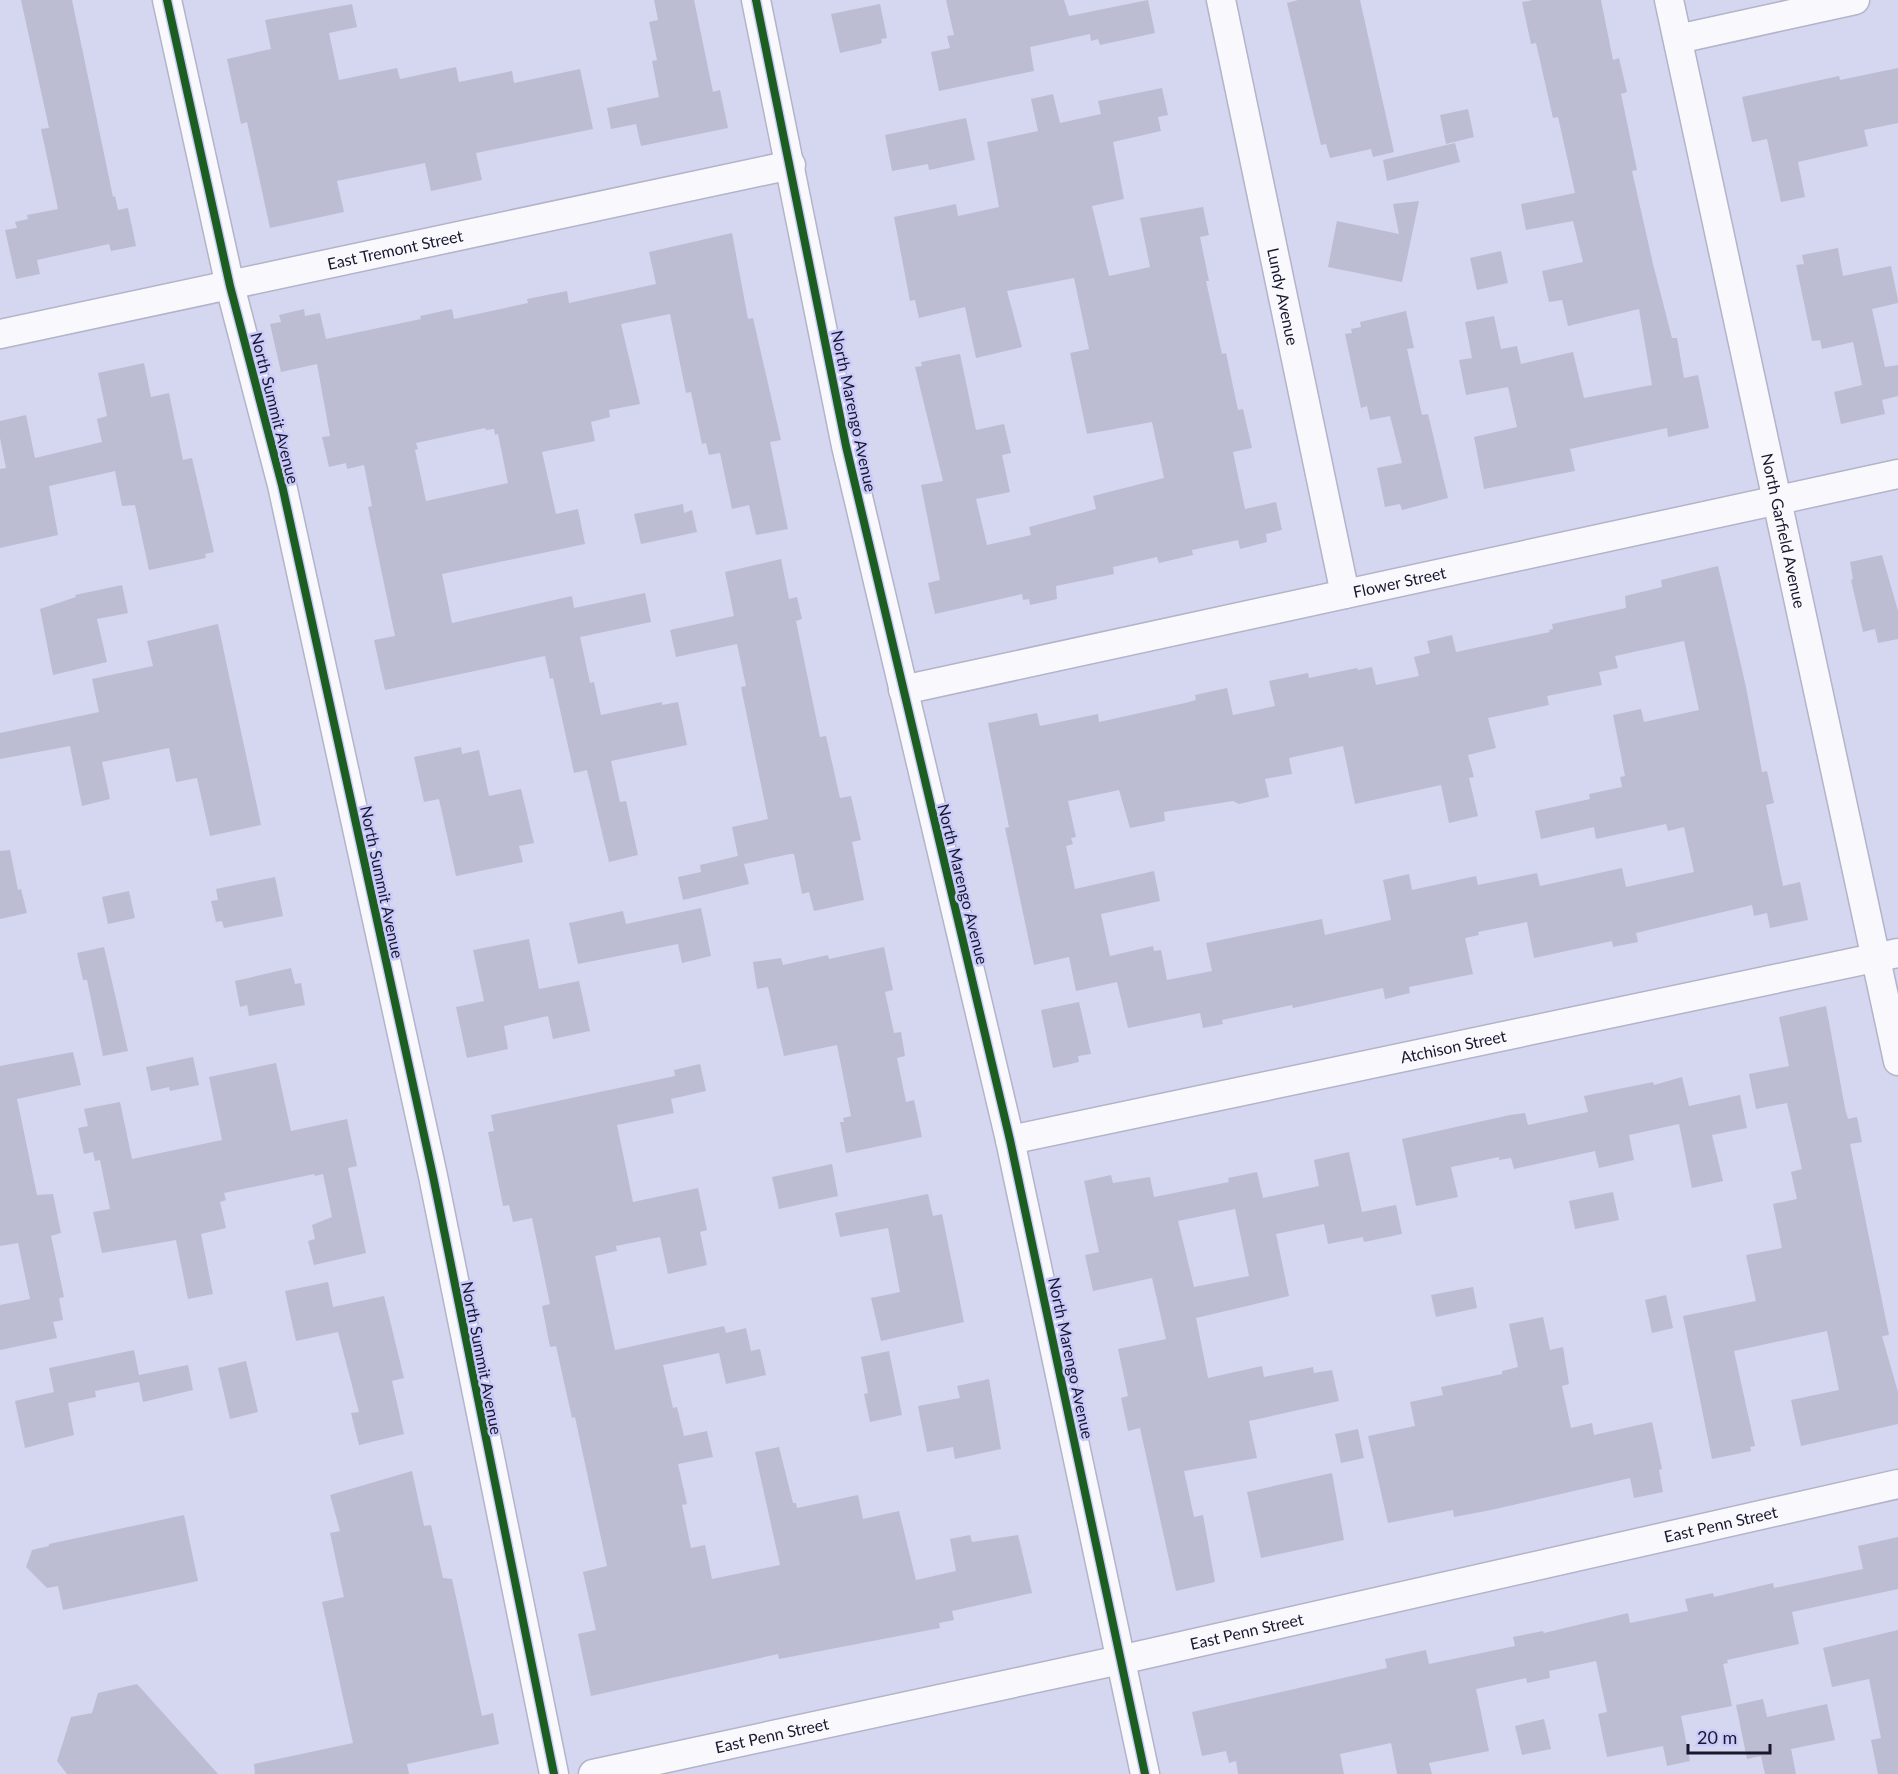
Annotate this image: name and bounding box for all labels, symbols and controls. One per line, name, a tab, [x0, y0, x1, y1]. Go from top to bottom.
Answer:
street label: East Tremont Street	[325, 225, 465, 273]
street label: Lundy Avenue	[1264, 246, 1303, 347]
street label: North Marengo Avenue	[828, 328, 881, 493]
street label: North Summit Avenue	[247, 330, 304, 486]
street label: North Garfield Avenue	[1758, 451, 1810, 610]
street label: Flower Street	[1351, 562, 1448, 601]
street label: North Marengo Avenue	[934, 802, 993, 966]
street label: North Summit Avenue	[357, 804, 408, 960]
street label: Atchison Street	[1399, 1026, 1508, 1067]
street label: North Marengo Avenue	[1045, 1275, 1098, 1440]
street label: North Summit Avenue	[458, 1280, 507, 1436]
street label: East Penn Street	[1662, 1502, 1779, 1546]
street label: East Penn Street	[1188, 1609, 1305, 1653]
street label: East Penn Street	[713, 1713, 831, 1756]
scale bar	[1688, 1717, 1770, 1755]
text: 20 m	[1697, 1726, 1737, 1748]

